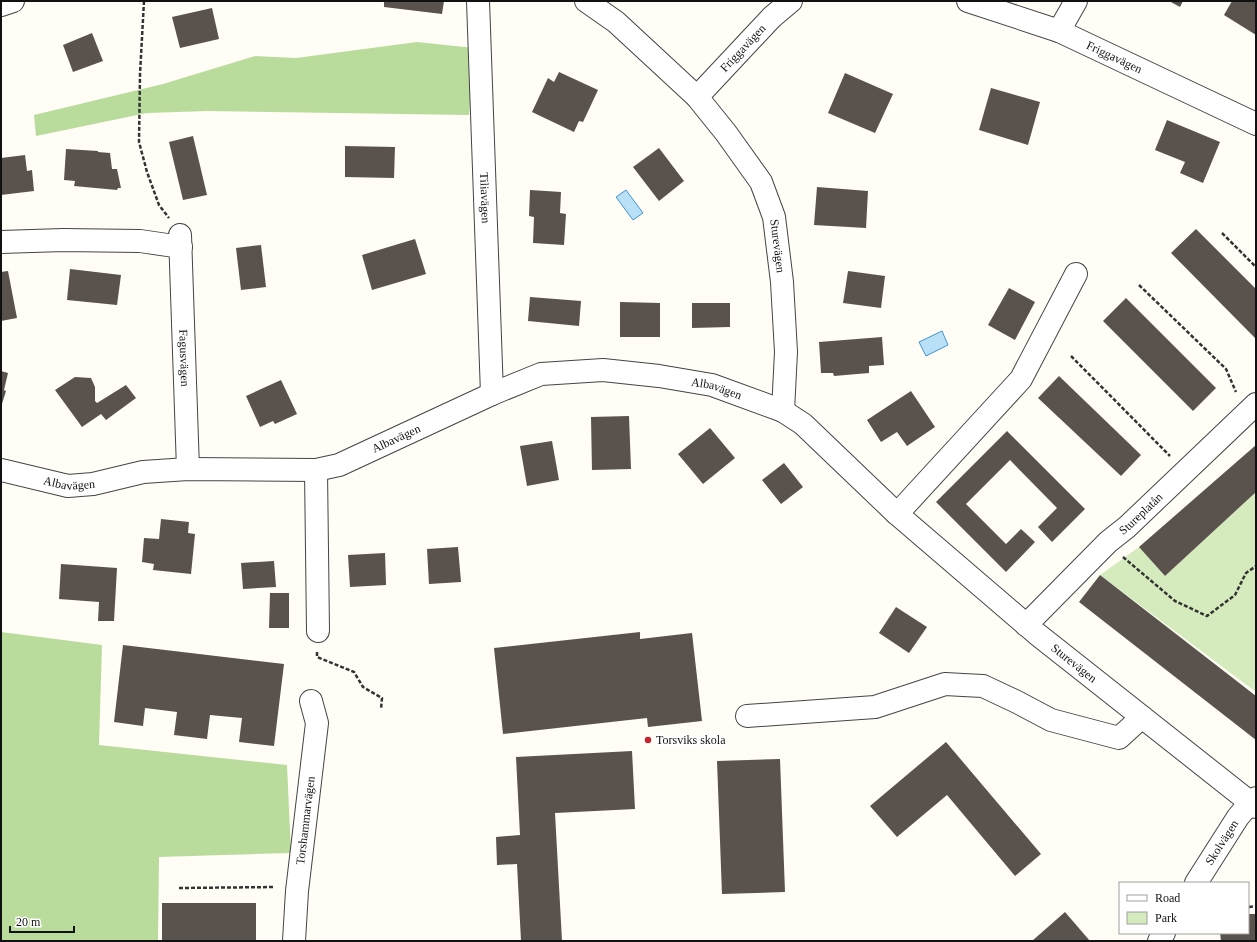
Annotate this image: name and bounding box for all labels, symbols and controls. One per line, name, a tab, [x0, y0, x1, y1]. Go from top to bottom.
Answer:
street label: Friggavägen	[717, 21, 768, 75]
street label: Friggavägen	[1084, 38, 1144, 76]
street label: Tiliavägen	[477, 172, 493, 224]
street label: Sturevägen	[767, 218, 788, 274]
street label: Fagusvägen	[176, 329, 192, 387]
street label: Albavägen	[690, 375, 744, 402]
street label: Albavägen	[370, 421, 423, 456]
street label: Albavägen	[42, 473, 96, 493]
street label: Stureplatån	[1116, 490, 1165, 538]
street label: Sturevägen	[1048, 641, 1100, 685]
place label: Torsviks skola	[656, 733, 726, 747]
marker: Torsviks skola	[643, 735, 653, 745]
street label: Torshammarvägen	[293, 775, 318, 866]
street label: Skolvägen	[1202, 817, 1241, 868]
legend	[1119, 882, 1249, 934]
text: Road	[1155, 891, 1180, 905]
scale bar	[10, 908, 74, 934]
text: Park	[1155, 911, 1177, 925]
text: 20 m	[16, 915, 41, 929]

